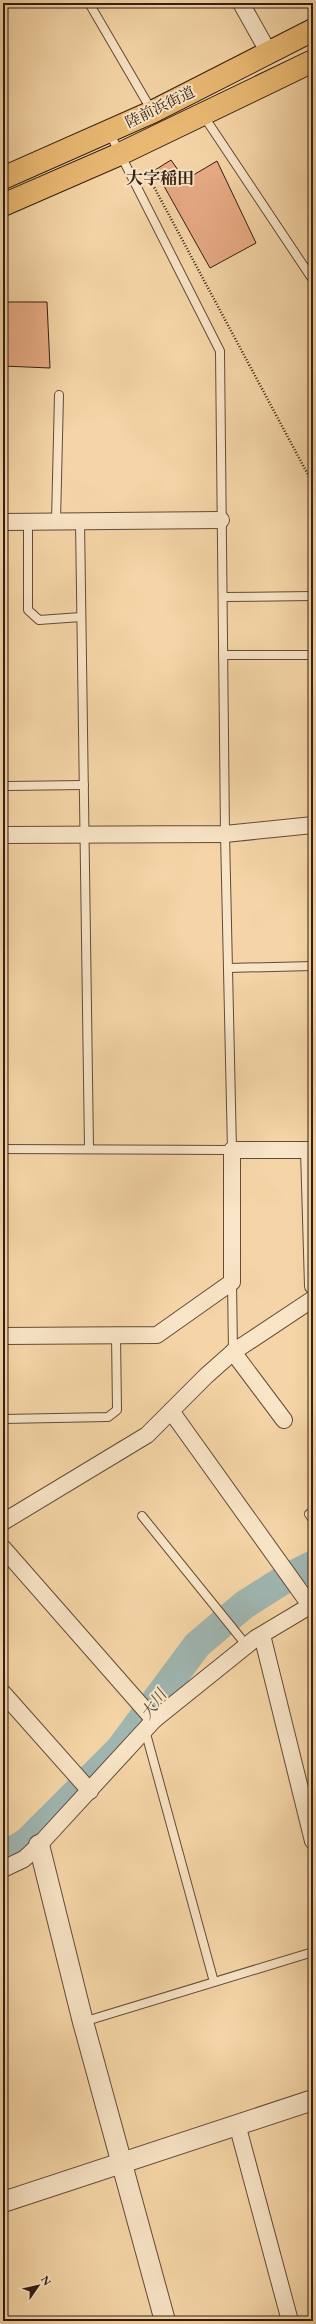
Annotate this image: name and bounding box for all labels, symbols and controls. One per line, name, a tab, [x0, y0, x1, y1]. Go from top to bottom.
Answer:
street label: 陸前浜街道	[122, 82, 198, 132]
district label: 大字稲田	[126, 167, 194, 189]
water label: 大川	[136, 1684, 172, 1723]
north arrow	[18, 2266, 58, 2306]
text: N	[38, 2273, 55, 2288]

